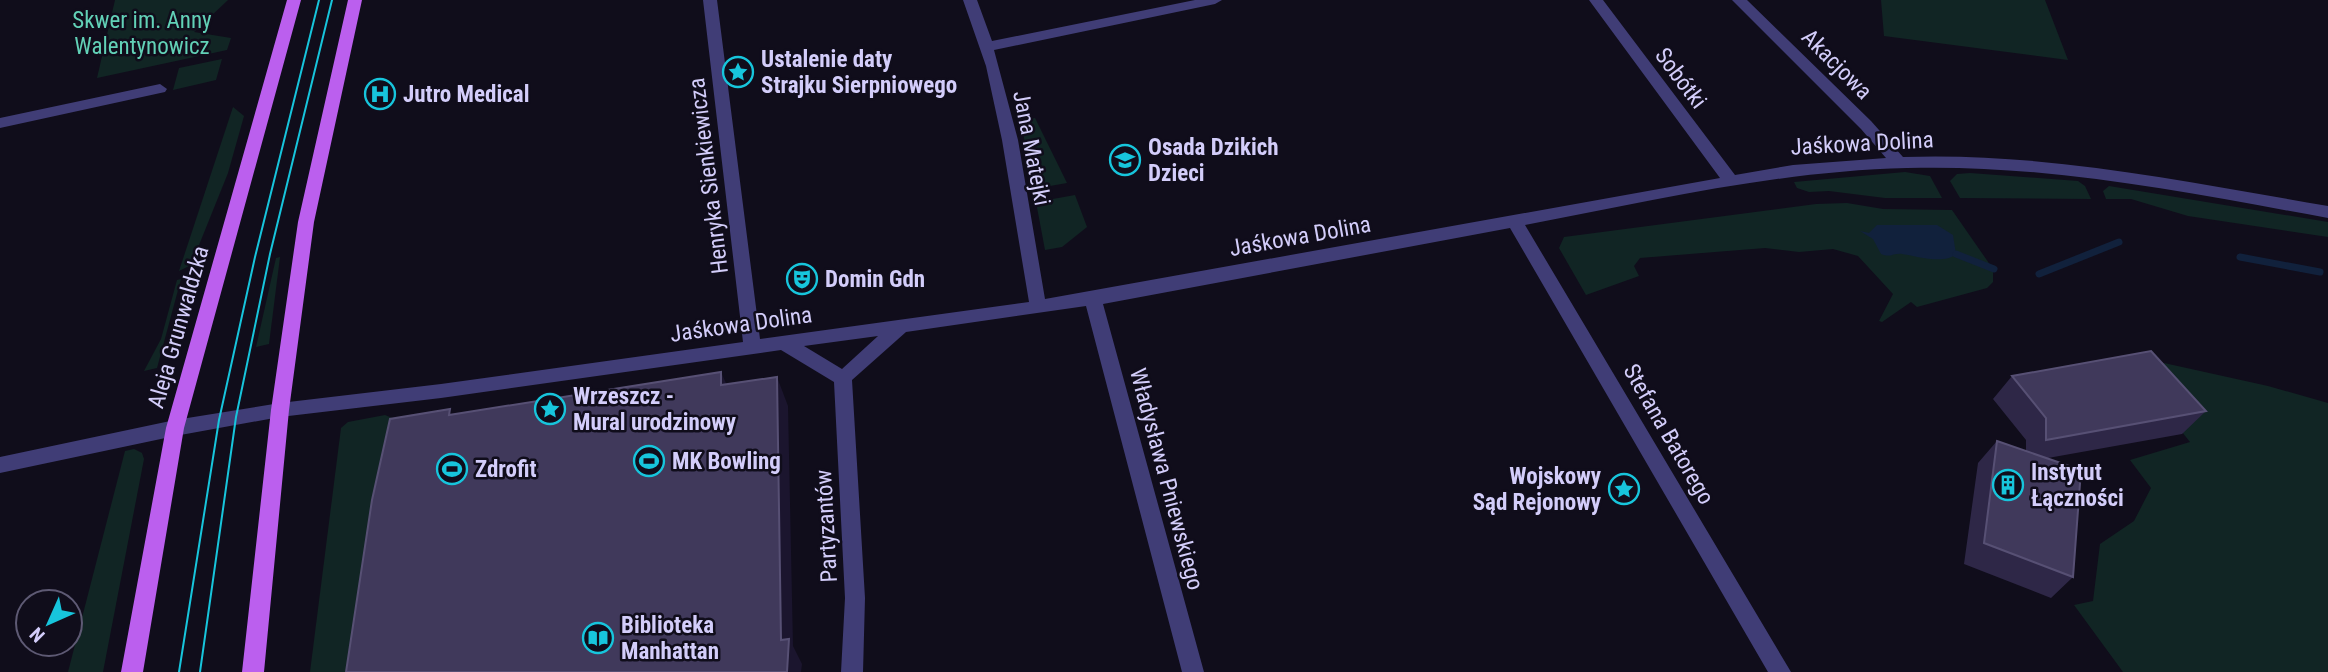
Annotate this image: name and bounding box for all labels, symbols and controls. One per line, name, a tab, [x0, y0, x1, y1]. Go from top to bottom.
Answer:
park label: Skwer im. Anny Walentynowicz	[72, 7, 212, 60]
street label: Akacjowa	[1796, 24, 1877, 105]
street label: Sobótki	[1649, 43, 1712, 114]
place label: Ustalenie daty Strajku Sierpniowego	[761, 46, 957, 99]
place icon: Ustalenie daty Strajku Sierpniowego	[721, 55, 755, 89]
street label: Henryka Sienkiewicza	[683, 76, 734, 275]
hospital icon: Jutro Medical	[363, 77, 397, 111]
place label: Jutro Medical	[403, 81, 529, 108]
street label: Jana Matejki	[1007, 88, 1056, 208]
street label: Jaśkowa Dolina	[1790, 126, 1934, 161]
place label: Osada Dzikich Dzieci	[1148, 134, 1279, 187]
school or university icon: Osada Dzikich Dzieci	[1108, 143, 1142, 177]
street label: Jaśkowa Dolina	[1227, 211, 1373, 262]
street label: Aleja Grunwaldzka	[142, 243, 215, 411]
theatre icon: Domin Gdn	[785, 262, 819, 296]
place label: Domin Gdn	[825, 266, 925, 293]
street label: Jaśkowa Dolina	[668, 301, 814, 348]
street label: Stefana Batorego	[1618, 359, 1720, 509]
street label: Władysława Pniewskiego	[1124, 365, 1209, 593]
place label: Wrzeszcz - Mural urodzinowy	[573, 383, 737, 436]
place icon: Wrzeszcz - Mural urodzinowy	[533, 392, 567, 426]
sports icon: MK Bowling	[632, 444, 666, 478]
place label: MK Bowling	[672, 448, 781, 475]
sports icon: Zdrofit	[435, 452, 469, 486]
place label: Zdrofit	[475, 456, 537, 483]
place label: Instytut Łączności	[2031, 459, 2124, 512]
place label: Wojskowy Sąd Rejonowy	[1473, 463, 1602, 516]
building icon: Instytut Łączności	[1991, 468, 2025, 502]
street label: Partyzantów	[810, 469, 843, 583]
place icon: Wojskowy Sąd Rejonowy	[1607, 472, 1641, 506]
north arrow	[14, 588, 84, 658]
place label: Biblioteka Manhattan	[621, 612, 719, 665]
library icon: Biblioteka Manhattan	[581, 621, 615, 655]
text: N	[25, 622, 50, 647]

